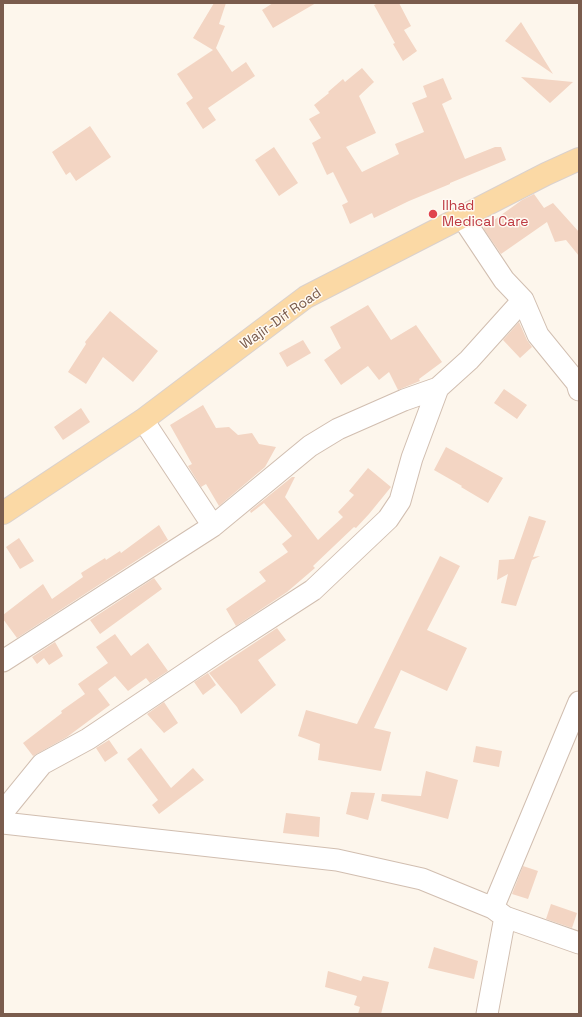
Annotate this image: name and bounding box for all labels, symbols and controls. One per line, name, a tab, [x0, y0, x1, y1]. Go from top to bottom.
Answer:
place label: Ilhad Medical Care	[442, 198, 529, 230]
marker: Ilhad Medical Care	[427, 208, 439, 220]
street label: Wajir-Dif Road	[237, 285, 325, 353]

